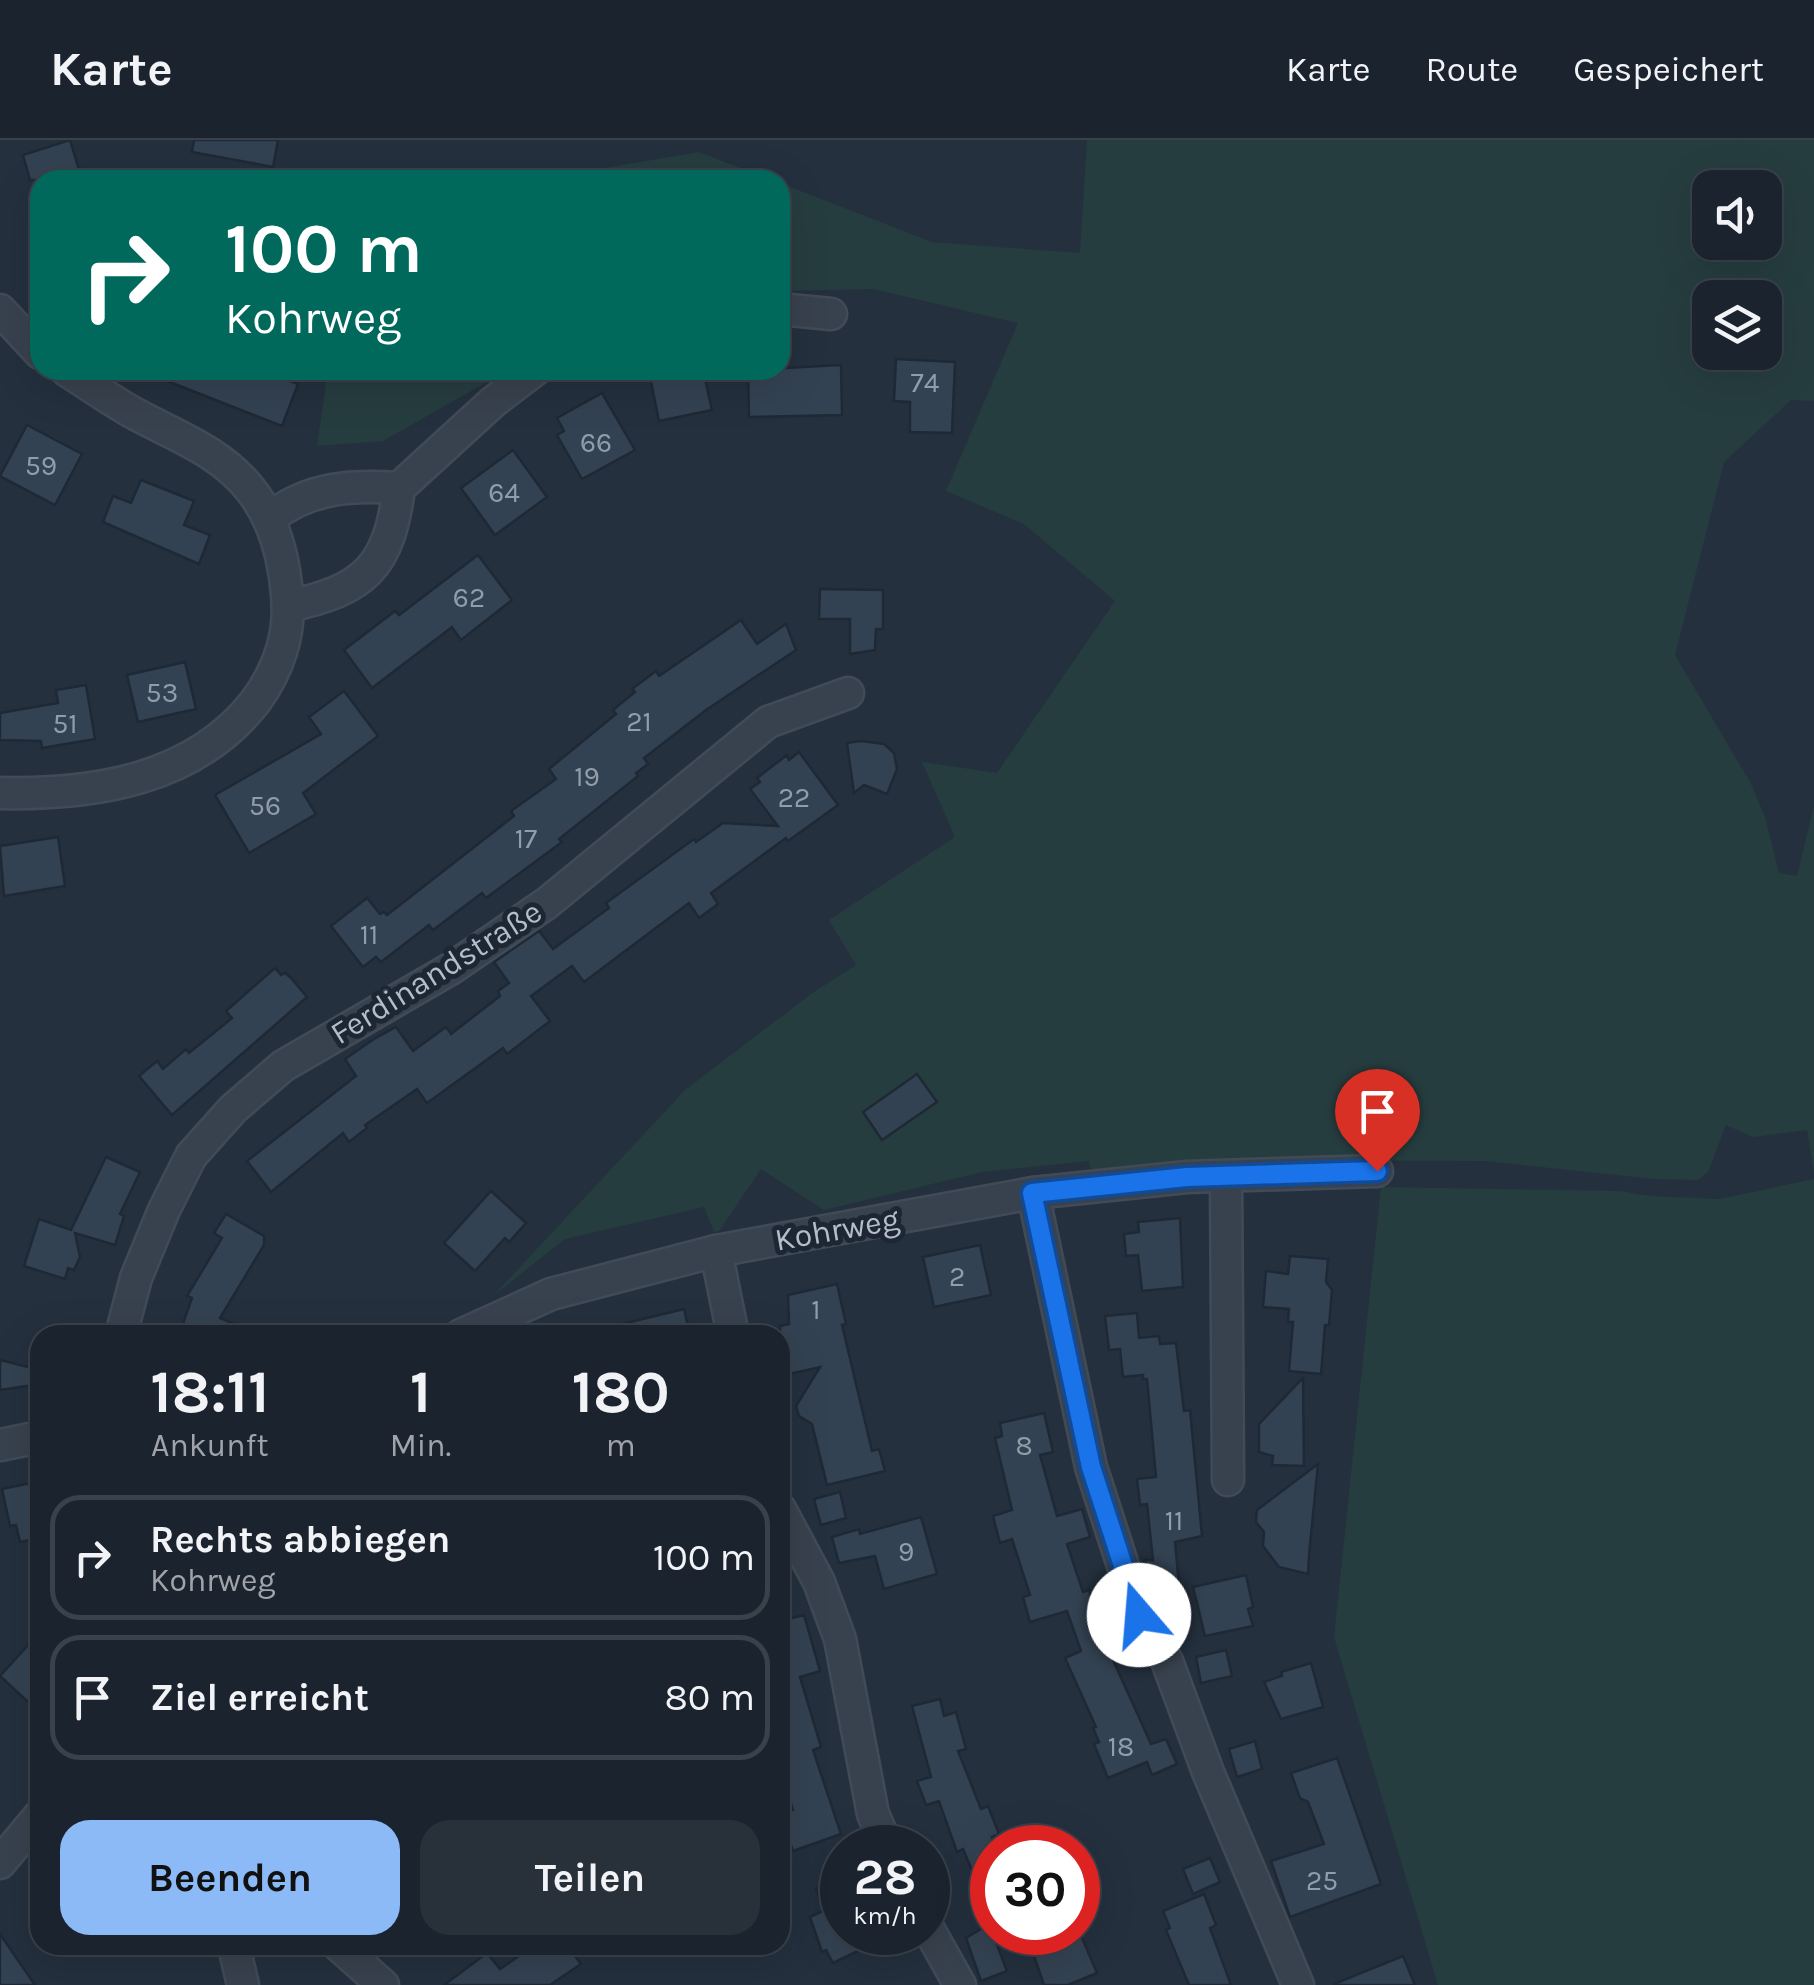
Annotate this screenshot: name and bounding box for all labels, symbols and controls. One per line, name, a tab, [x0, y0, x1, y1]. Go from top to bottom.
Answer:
text: Karte	[50, 41, 173, 97]
text: Karte	[1286, 49, 1370, 90]
text: Route	[1425, 49, 1518, 90]
text: Gespeichert	[1573, 49, 1764, 90]
map controls	[1692, 170, 1782, 370]
button: sound	[1692, 170, 1782, 260]
text: 100 m	[225, 208, 423, 290]
icon: right	[60, 210, 190, 340]
button: layers	[1692, 280, 1782, 370]
text: Kohrweg	[225, 292, 401, 344]
house number: 74	[911, 366, 940, 399]
house number: 66	[580, 426, 612, 459]
house number: 59	[25, 449, 57, 482]
house number: 64	[488, 476, 520, 509]
house number: 62	[453, 581, 485, 614]
house number: 53	[146, 676, 178, 709]
house number: 21	[626, 705, 652, 738]
house number: 51	[52, 707, 78, 740]
house number: 19	[574, 760, 600, 793]
house number: 22	[778, 781, 810, 814]
house number: 56	[249, 789, 281, 822]
house number: 17	[515, 822, 537, 855]
street label: Ferdinandstraße	[324, 893, 549, 1052]
house number: 11	[360, 918, 378, 951]
pin	[1335, 1069, 1420, 1172]
icon: arrive	[1350, 1084, 1405, 1139]
street label: Kohrweg	[772, 1200, 902, 1259]
house number: 2	[949, 1260, 965, 1293]
house number: 1	[811, 1293, 821, 1326]
text: 18:11	[150, 1357, 269, 1427]
text: 1	[410, 1357, 431, 1427]
text: 180	[572, 1357, 670, 1427]
text: Ankunft	[151, 1427, 269, 1464]
text: Min.	[390, 1427, 451, 1464]
text: m	[606, 1427, 636, 1464]
house number: 8	[1015, 1429, 1033, 1462]
house number: 11	[1165, 1504, 1183, 1537]
text: Rechts abbiegen	[150, 1517, 450, 1562]
icon: right	[65, 1530, 120, 1585]
text: 100 m	[653, 1535, 755, 1580]
house number: 9	[898, 1535, 914, 1568]
text: Kohrweg	[150, 1562, 276, 1599]
position arrow	[1087, 1563, 1191, 1667]
icon: arrive	[65, 1670, 120, 1725]
text: Ziel erreicht	[150, 1675, 369, 1720]
text: 80 m	[665, 1675, 755, 1720]
house number: 18	[1108, 1730, 1134, 1763]
button: Beenden	[60, 1820, 400, 1935]
button: Teilen	[420, 1820, 760, 1935]
speed limit sign: 30	[970, 1825, 1100, 1955]
text: 28	[854, 1848, 916, 1907]
house number: 25	[1306, 1864, 1338, 1897]
text: km/h	[853, 1901, 917, 1930]

